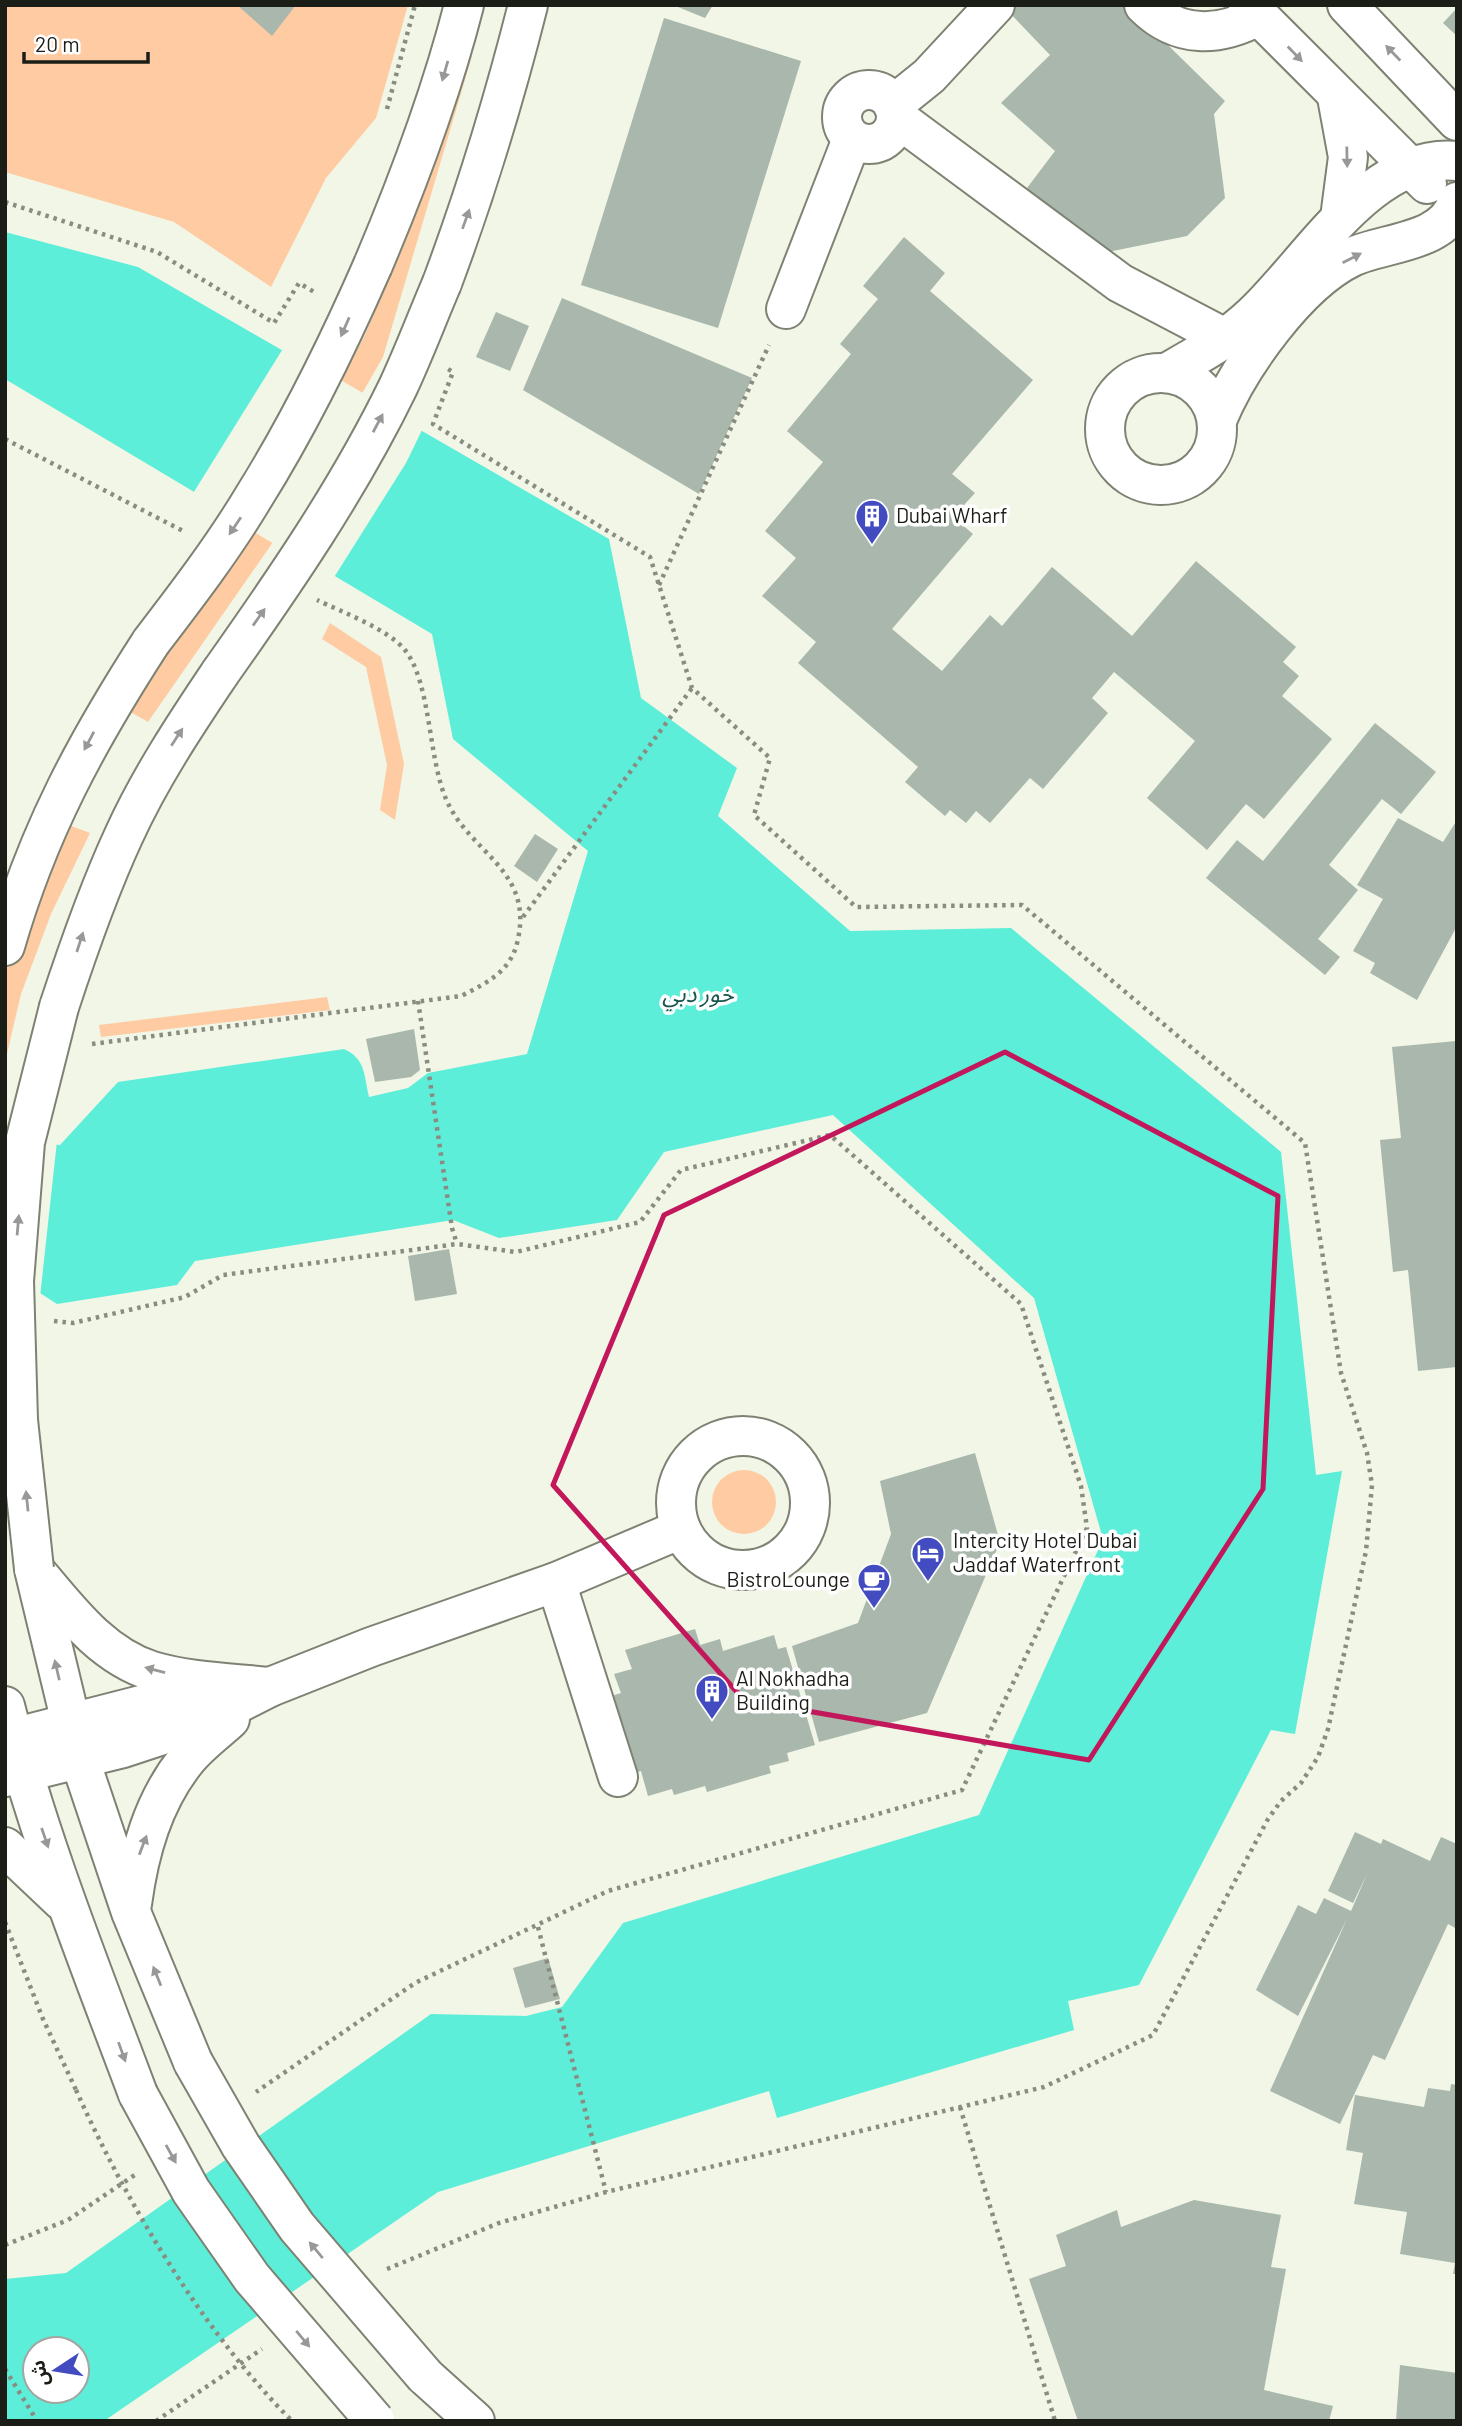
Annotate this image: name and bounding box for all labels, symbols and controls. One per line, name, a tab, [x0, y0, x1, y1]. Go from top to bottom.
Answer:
scale bar	[24, 21, 149, 65]
text: 20 m	[35, 31, 80, 56]
one-way arrow	[1385, 44, 1401, 62]
one-way arrow	[1287, 45, 1303, 62]
one-way arrow	[439, 60, 450, 82]
one-way arrow	[1341, 146, 1353, 168]
one-way arrow	[461, 209, 472, 230]
one-way arrow	[1342, 252, 1362, 263]
one-way arrow	[339, 317, 350, 338]
one-way arrow	[372, 414, 384, 433]
building icon: Dubai Wharf	[853, 497, 891, 546]
place label: Dubai Wharf	[896, 502, 1008, 527]
one-way arrow	[228, 517, 242, 535]
one-way arrow	[252, 608, 266, 626]
one-way arrow	[171, 727, 184, 747]
one-way arrow	[83, 731, 95, 751]
one-way arrow	[75, 931, 86, 952]
water label: خور دبي	[662, 979, 734, 1012]
one-way arrow	[13, 1214, 24, 1236]
one-way arrow	[21, 1490, 32, 1512]
place label: Intercity Hotel Dubai Jaddaf Waterfront	[953, 1527, 1138, 1576]
hotel icon: Intercity Hotel Dubai Jaddaf Waterfront	[909, 1534, 947, 1583]
cafe icon: BistroLounge	[855, 1561, 893, 1610]
place label: BistroLounge	[726, 1566, 850, 1591]
one-way arrow	[52, 1659, 63, 1681]
one-way arrow	[143, 1664, 165, 1675]
place label: Al Nokhadha Building	[736, 1665, 850, 1714]
building icon: Al Nokhadha Building	[693, 1672, 731, 1721]
one-way arrow	[40, 1828, 51, 1849]
one-way arrow	[138, 1834, 149, 1855]
one-way arrow	[152, 1965, 163, 1986]
one-way arrow	[117, 2042, 128, 2063]
one-way arrow	[165, 2145, 177, 2164]
one-way arrow	[308, 2241, 324, 2259]
one-way arrow	[295, 2330, 310, 2348]
north arrow	[21, 2335, 91, 2405]
text: ش	[25, 2359, 53, 2389]

